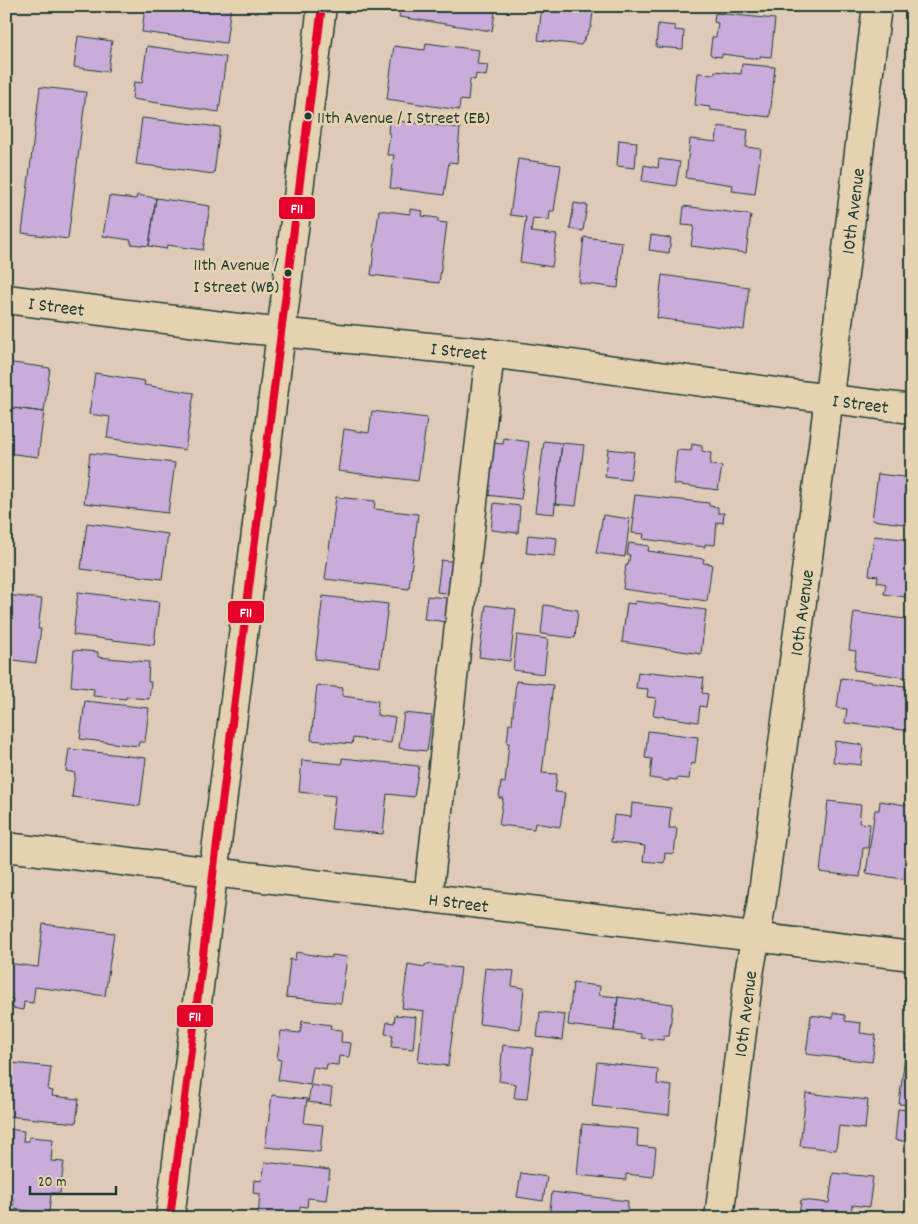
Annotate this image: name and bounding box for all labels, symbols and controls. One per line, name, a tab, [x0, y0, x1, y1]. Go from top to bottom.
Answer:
place label: 11th Avenue / I Street (EB)	[317, 107, 490, 132]
marker: 11th Avenue / I Street (EB)	[303, 111, 313, 121]
street label: 10th Avenue	[837, 167, 874, 256]
line badge: F11	[278, 196, 316, 220]
text: F11	[291, 200, 303, 220]
place label: 11th Avenue / I Street (WB)	[194, 254, 279, 301]
marker: 11th Avenue / I Street (WB)	[283, 268, 293, 278]
street label: I Street	[26, 292, 86, 326]
street label: I Street	[429, 337, 488, 370]
street label: I Street	[831, 389, 890, 423]
street label: 10th Avenue	[785, 568, 823, 658]
line badge: F11	[227, 600, 265, 624]
text: F11	[240, 604, 252, 624]
street label: H Street	[427, 888, 490, 922]
street label: 10th Avenue	[729, 969, 766, 1059]
line badge: F11	[176, 1004, 214, 1028]
text: F11	[189, 1008, 201, 1028]
scale bar	[30, 1164, 116, 1196]
text: 20 m	[38, 1172, 66, 1194]

